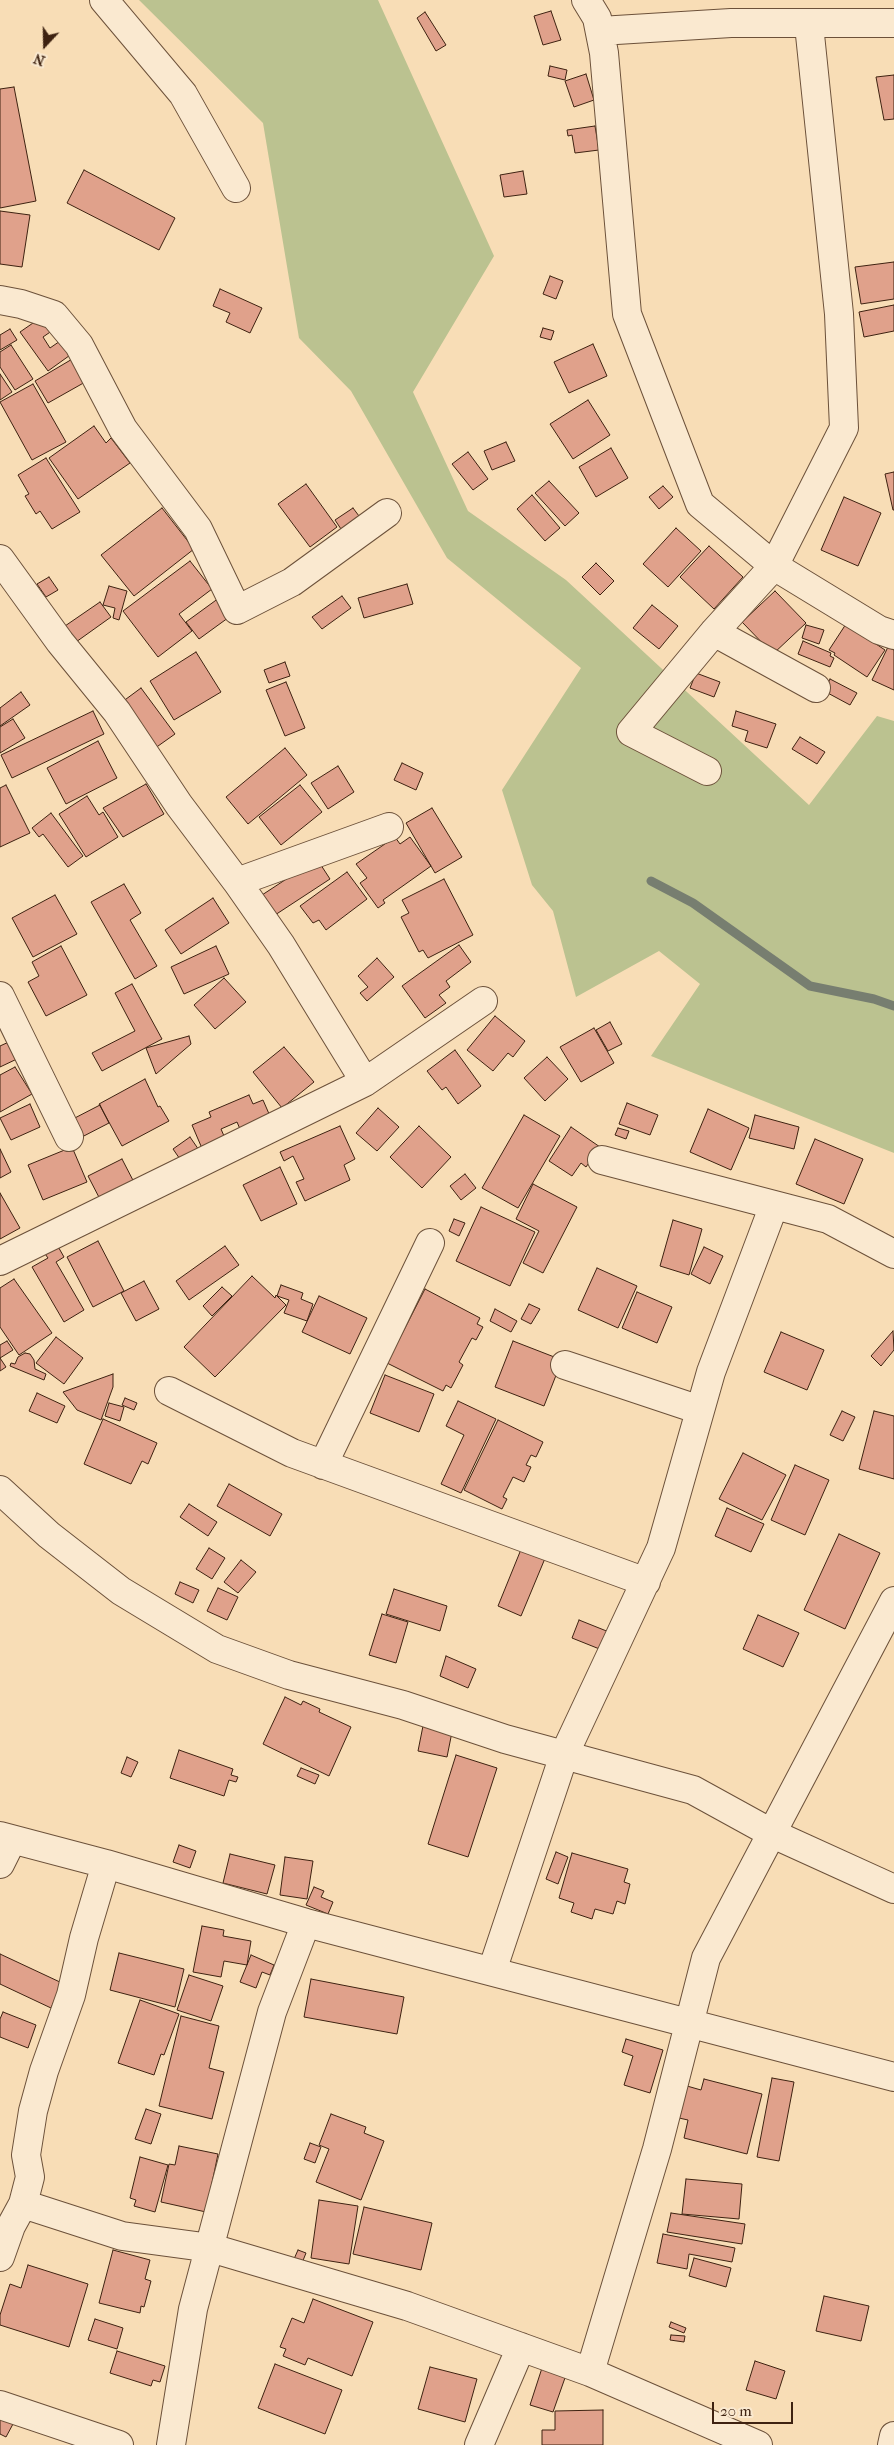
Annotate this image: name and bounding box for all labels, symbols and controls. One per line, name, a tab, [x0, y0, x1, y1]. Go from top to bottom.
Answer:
north arrow	[20, 20, 70, 70]
text: N	[31, 50, 47, 69]
scale bar	[714, 2392, 795, 2424]
text: 20 m	[720, 2402, 752, 2420]

